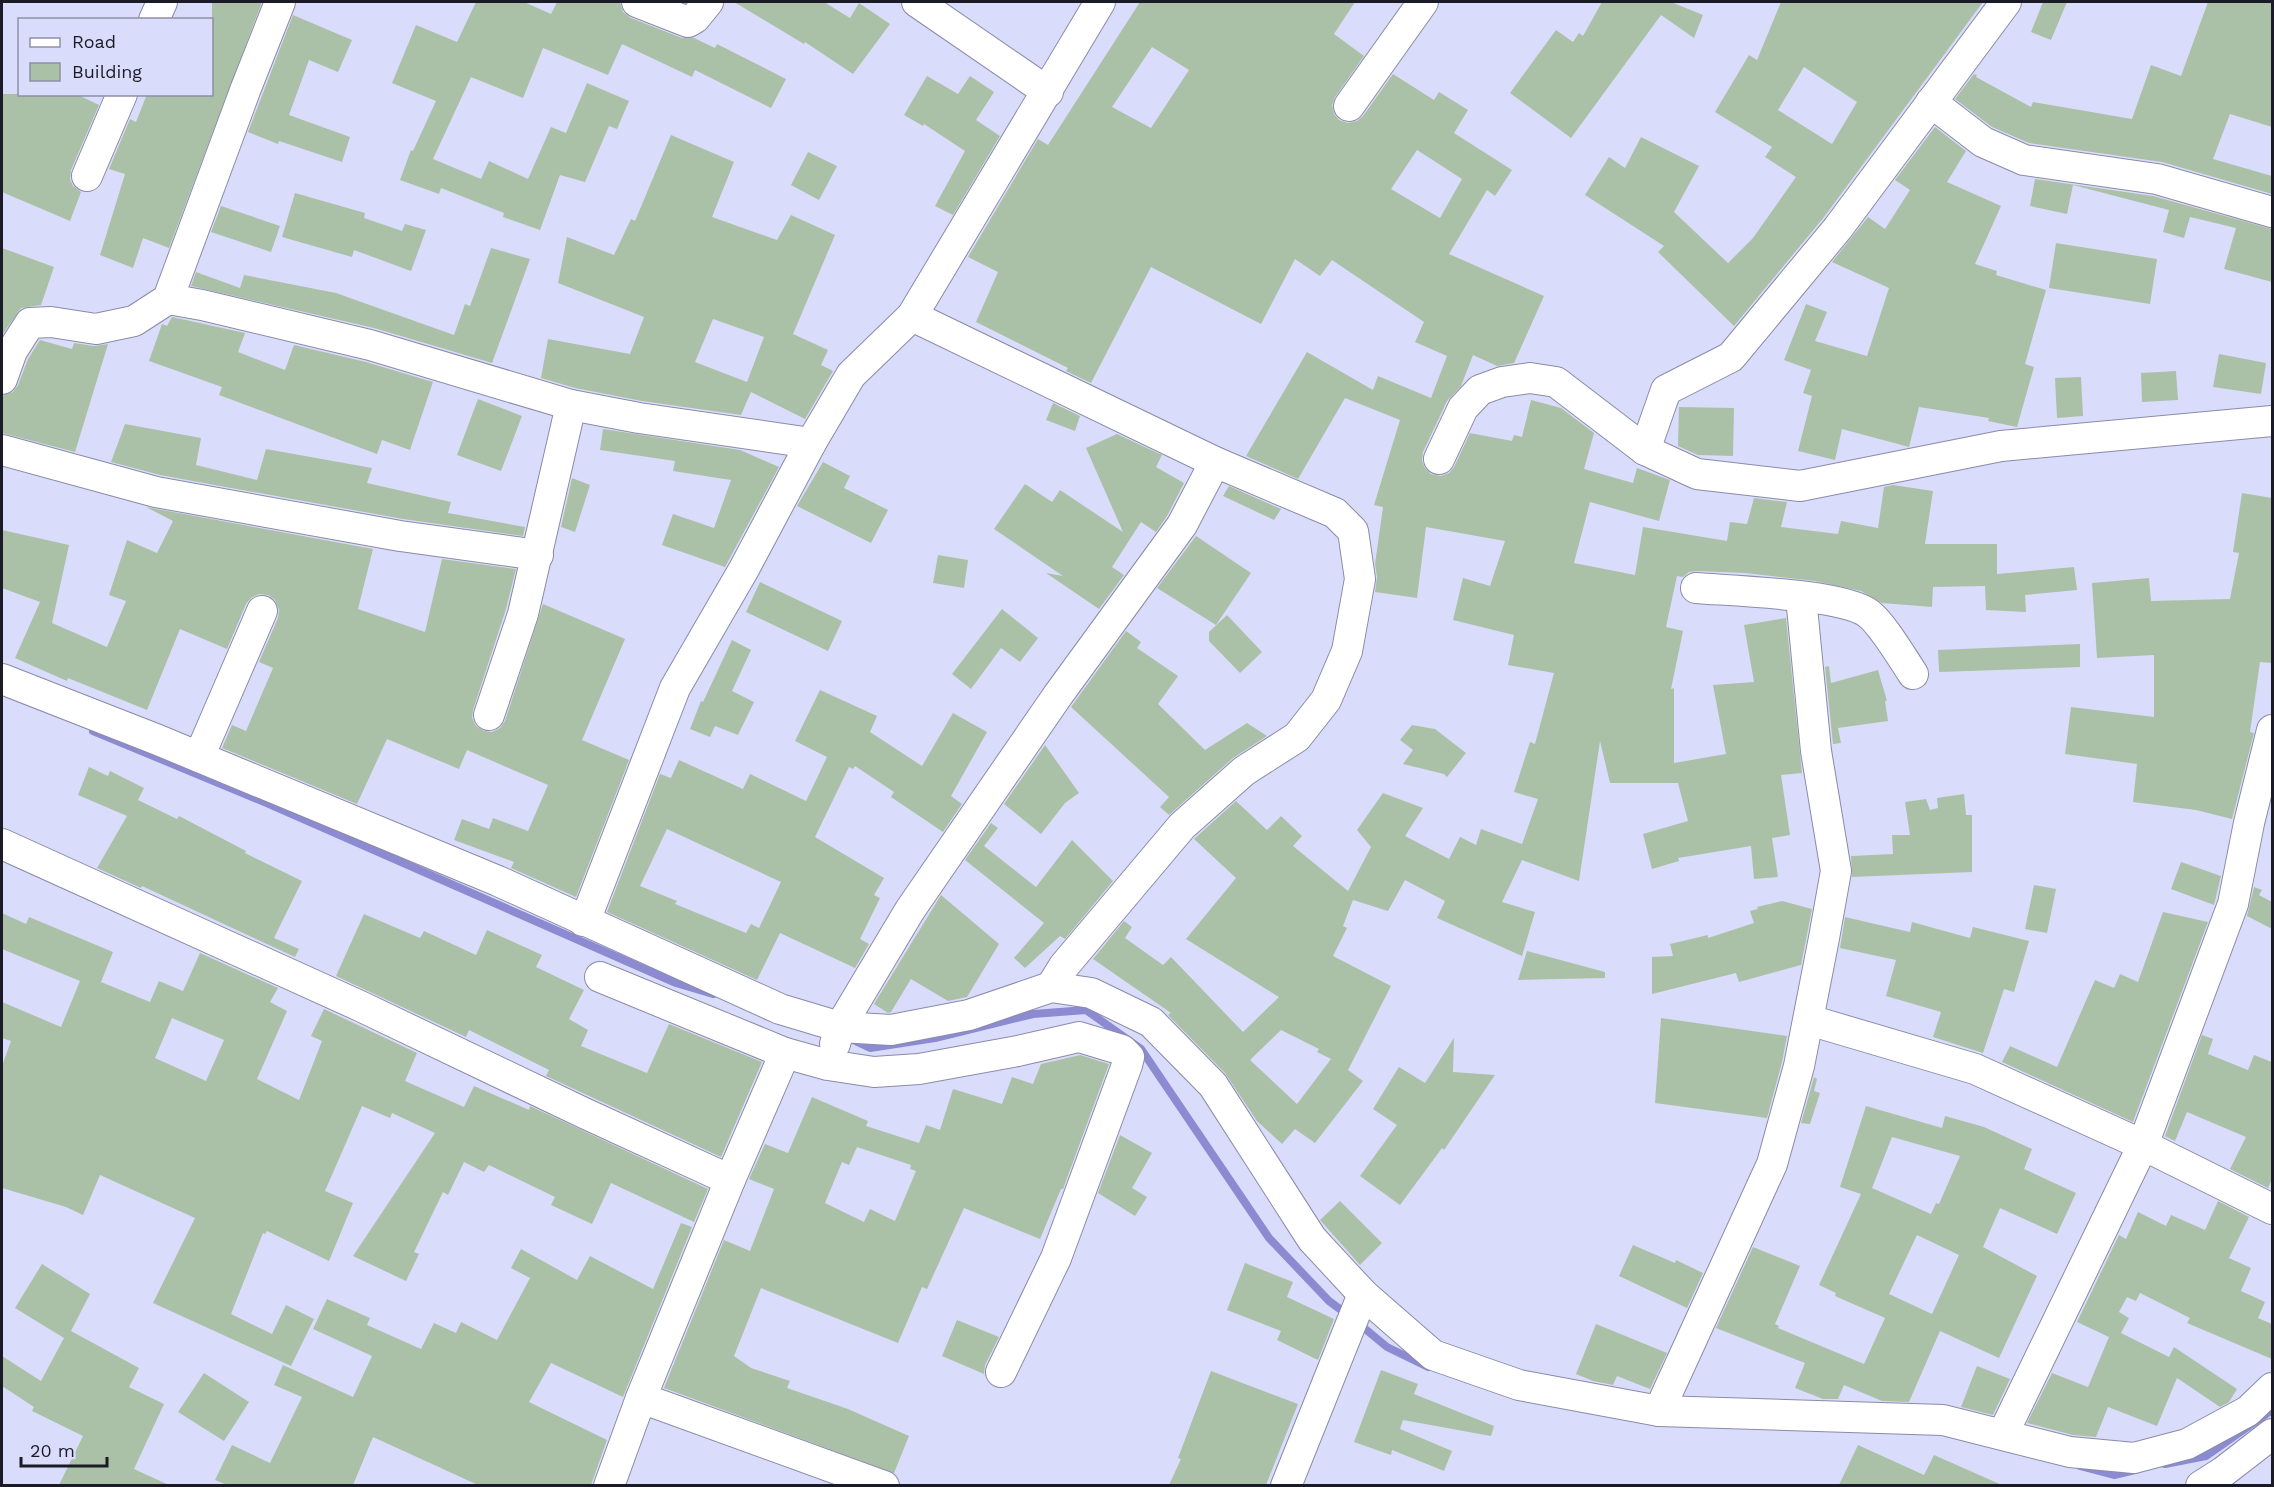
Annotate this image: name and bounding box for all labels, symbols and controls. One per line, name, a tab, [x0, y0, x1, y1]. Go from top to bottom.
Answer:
legend	[18, 18, 213, 96]
text: Road	[72, 31, 116, 52]
text: Building	[72, 61, 142, 82]
scale bar	[21, 1430, 106, 1468]
text: 20 m	[30, 1440, 75, 1461]

